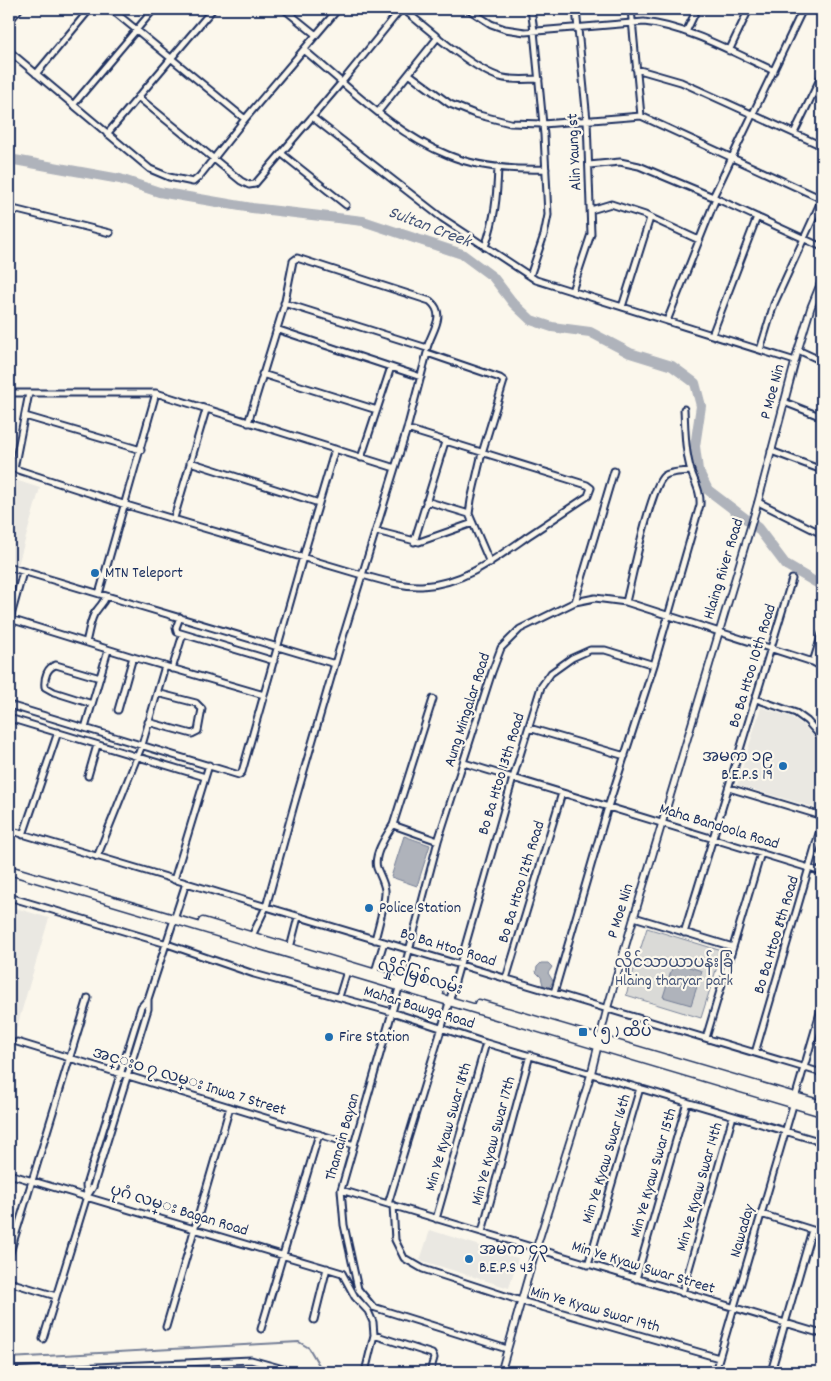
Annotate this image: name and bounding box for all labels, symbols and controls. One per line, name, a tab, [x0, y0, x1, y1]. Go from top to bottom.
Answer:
street label: Alin Yaung st	[561, 113, 589, 191]
water label: Sultan Creek	[384, 201, 475, 256]
street label: P Moe Nin	[755, 362, 791, 422]
street label: Hlaing River Road	[698, 516, 750, 622]
place label: MTN Teleport	[105, 562, 183, 585]
marker: MTN Teleport	[89, 567, 101, 579]
street label: Bo Ba Htoo 10th Road	[723, 601, 783, 731]
street label: Aung Mingalar Road	[439, 650, 497, 770]
street label: Bo Ba Htoo 13th Road	[473, 710, 531, 838]
place label: အမက ၁၉ B.E.P.S 19	[702, 746, 773, 787]
marker: အမက ၁၉ B.E.P.S 19	[777, 760, 789, 772]
street label: Maha Bandoola Road	[656, 798, 782, 856]
street label: Bo Ba Htoo 12th Road	[493, 818, 551, 946]
street label: Bo Ba Htoo 8th Road	[748, 873, 806, 997]
street label: P Moe Nin	[602, 881, 640, 941]
place label: Police Station	[379, 897, 461, 920]
marker: Police Station	[363, 902, 375, 914]
street label: Bo Ba Htoo Road	[397, 923, 499, 973]
park label: လှိုင်သာယာပန်းခြံ Hlaing tharyar park	[615, 950, 733, 993]
street label: လှိုင်မြစ်လမ်း	[375, 952, 466, 1002]
street label: Mahar Bawga Road	[361, 980, 477, 1036]
place label: ( ၅ ) ထိပ်	[593, 1019, 652, 1044]
place label: Fire Station	[339, 1026, 410, 1049]
marker: ( ၅ ) ထိပ်	[577, 1026, 589, 1038]
marker: Fire Station	[323, 1031, 335, 1043]
street label: အင္းဝ ၇ လမ္း Inwa 7 Street	[90, 1042, 289, 1122]
street label: Min Ye Kyaw Swar 18th	[420, 1060, 478, 1194]
street label: Min Ye Kyaw Swar 17th	[466, 1074, 522, 1208]
street label: Thamain Bayan	[320, 1090, 366, 1184]
street label: Min Ye Kyaw Swar 16th	[576, 1091, 638, 1227]
street label: Min Ye Kyaw Swar 15th	[624, 1105, 684, 1241]
street label: Min Ye Kyaw Swar 14th	[671, 1120, 729, 1254]
street label: ပုဂံ လမ္း Bagan Road	[107, 1179, 251, 1244]
street label: Nawaday	[724, 1201, 762, 1260]
street label: Min Ye Kyaw Swar Street	[569, 1235, 718, 1301]
place label: အမက ၄၃ B.E.P.S 43	[479, 1239, 548, 1280]
marker: အမက ၄၃ B.E.P.S 43	[463, 1253, 475, 1265]
street label: Min Ye Kyaw Swar 19th	[528, 1281, 662, 1339]

